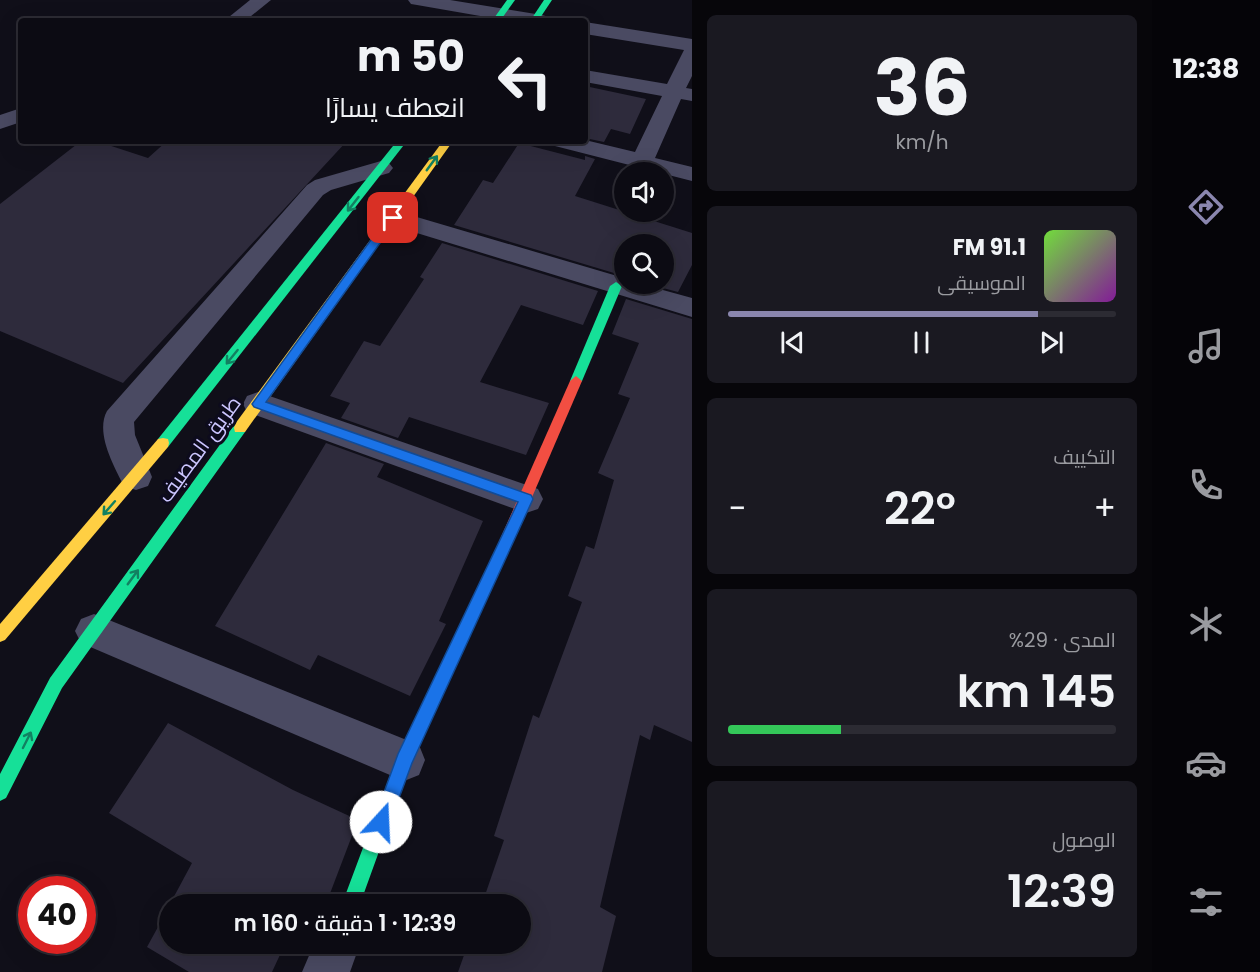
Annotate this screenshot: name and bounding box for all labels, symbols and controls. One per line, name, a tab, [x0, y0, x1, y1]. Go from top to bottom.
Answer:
text: 50 m	[357, 27, 465, 86]
text: 36	[874, 33, 970, 142]
icon: left	[486, 42, 564, 120]
text: 12:38	[1172, 50, 1240, 87]
text: انعطف يسارًا	[325, 89, 465, 126]
text: km/h	[895, 128, 949, 156]
one-way arrow	[425, 156, 438, 172]
map controls	[614, 162, 674, 294]
button: sound	[614, 162, 674, 222]
icon: directions	[1185, 186, 1227, 228]
pin	[367, 192, 418, 243]
one-way arrow	[346, 195, 359, 211]
icon: arrive	[376, 201, 409, 234]
text: 91.1 FM	[953, 232, 1026, 263]
button: search	[614, 234, 674, 294]
text: الموسيقى	[937, 269, 1026, 297]
icon: music	[1185, 325, 1227, 367]
icon: previous	[776, 326, 809, 359]
icon: pause	[905, 326, 938, 359]
icon: next	[1035, 326, 1068, 359]
one-way arrow	[226, 349, 239, 365]
street label: طريق المصيف	[150, 390, 248, 508]
text: التكييف	[1053, 443, 1116, 471]
icon: phone	[1185, 464, 1227, 506]
text: 22°	[884, 477, 956, 540]
text: −	[728, 485, 746, 532]
text: +	[1093, 485, 1116, 532]
one-way arrow	[102, 500, 116, 515]
one-way arrow	[127, 569, 139, 585]
icon: climate	[1185, 603, 1227, 645]
text: المدى · 29%	[1009, 626, 1116, 654]
text: 145 km	[957, 660, 1116, 723]
one-way arrow	[21, 732, 33, 749]
icon: car	[1185, 742, 1227, 784]
position arrow	[349, 790, 413, 854]
text: الوصول	[1052, 826, 1116, 854]
text: 12:39	[1007, 860, 1116, 923]
speed limit sign: 40	[18, 876, 96, 954]
icon: filters	[1185, 881, 1227, 923]
text: 12:39 · 1 دقيقة · 160 m	[234, 908, 456, 939]

